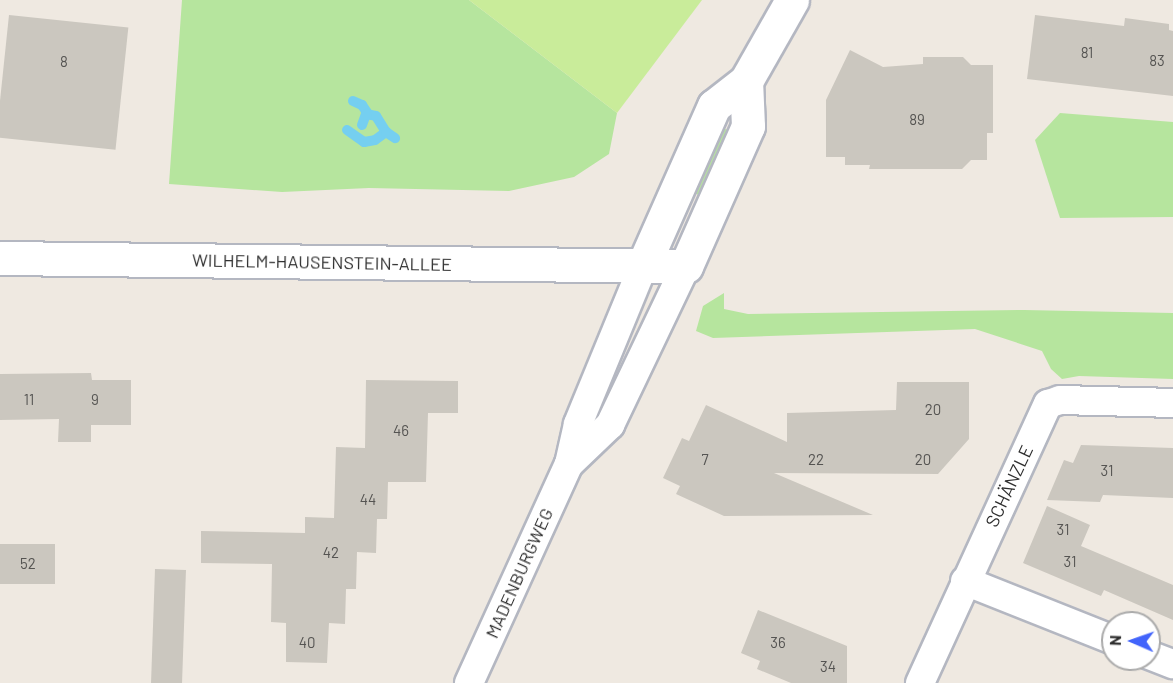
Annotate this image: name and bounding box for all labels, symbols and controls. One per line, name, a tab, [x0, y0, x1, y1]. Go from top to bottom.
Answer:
house number: 81	[1081, 44, 1093, 62]
house number: 83	[1149, 52, 1165, 70]
house number: 8	[60, 53, 68, 71]
house number: 89	[909, 111, 925, 129]
street label: WILHELM-HAUSENSTEIN-ALLEE	[192, 249, 452, 275]
house number: 11	[24, 391, 34, 409]
house number: 9	[91, 391, 99, 409]
house number: 20	[925, 401, 941, 419]
house number: 46	[393, 422, 409, 440]
street label: SCHÄNZLE	[981, 442, 1037, 530]
house number: 7	[701, 451, 709, 469]
house number: 22	[808, 451, 824, 469]
house number: 20	[915, 451, 931, 469]
house number: 31	[1101, 462, 1113, 480]
house number: 44	[360, 491, 376, 509]
street label: MADENBURGWEG	[481, 505, 557, 641]
house number: 31	[1057, 521, 1069, 539]
house number: 42	[323, 544, 339, 562]
house number: 31	[1064, 553, 1076, 571]
house number: 52	[20, 555, 36, 573]
north arrow	[1101, 611, 1161, 671]
house number: 40	[299, 634, 315, 652]
house number: 36	[770, 634, 786, 652]
text: N	[1105, 635, 1124, 646]
house number: 34	[820, 658, 836, 676]

